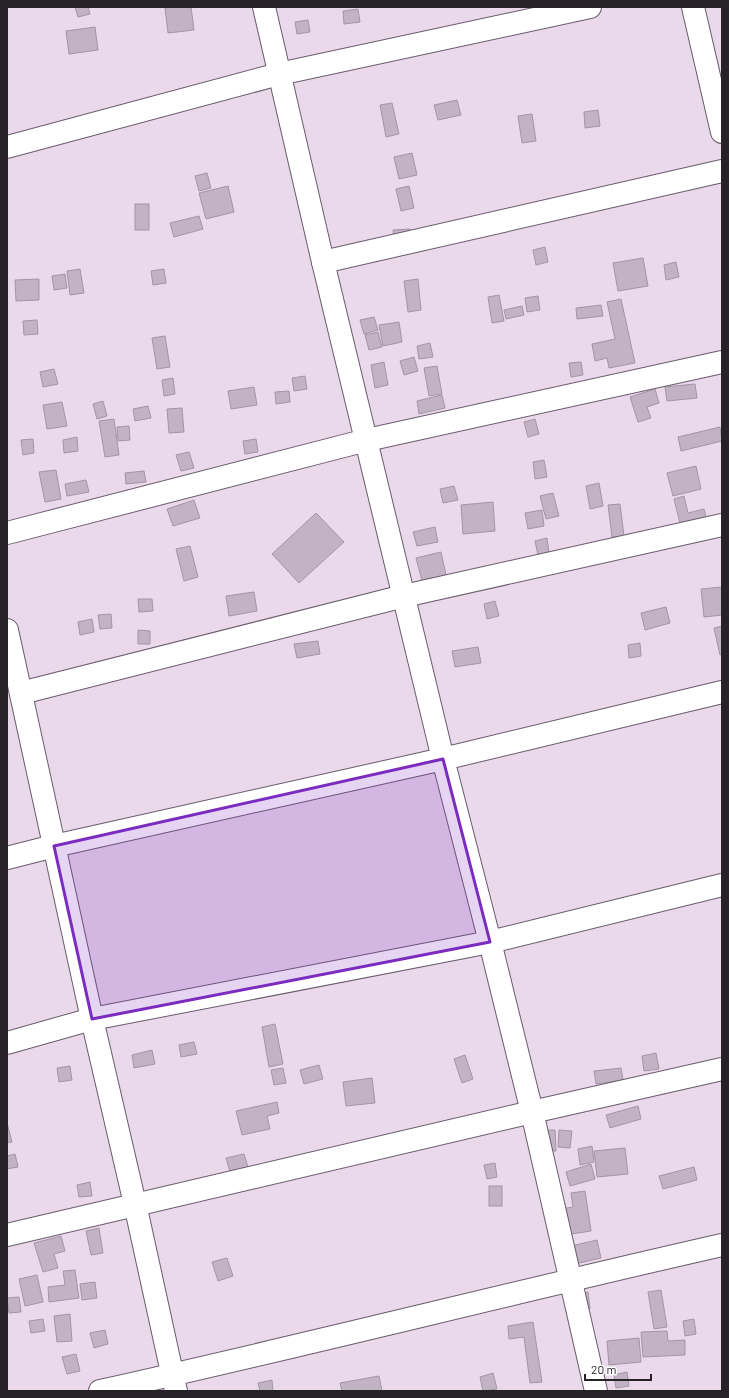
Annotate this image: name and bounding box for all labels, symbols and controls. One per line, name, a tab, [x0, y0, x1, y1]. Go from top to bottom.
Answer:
scale bar	[585, 1356, 651, 1382]
text: 20 m	[591, 1362, 617, 1376]

